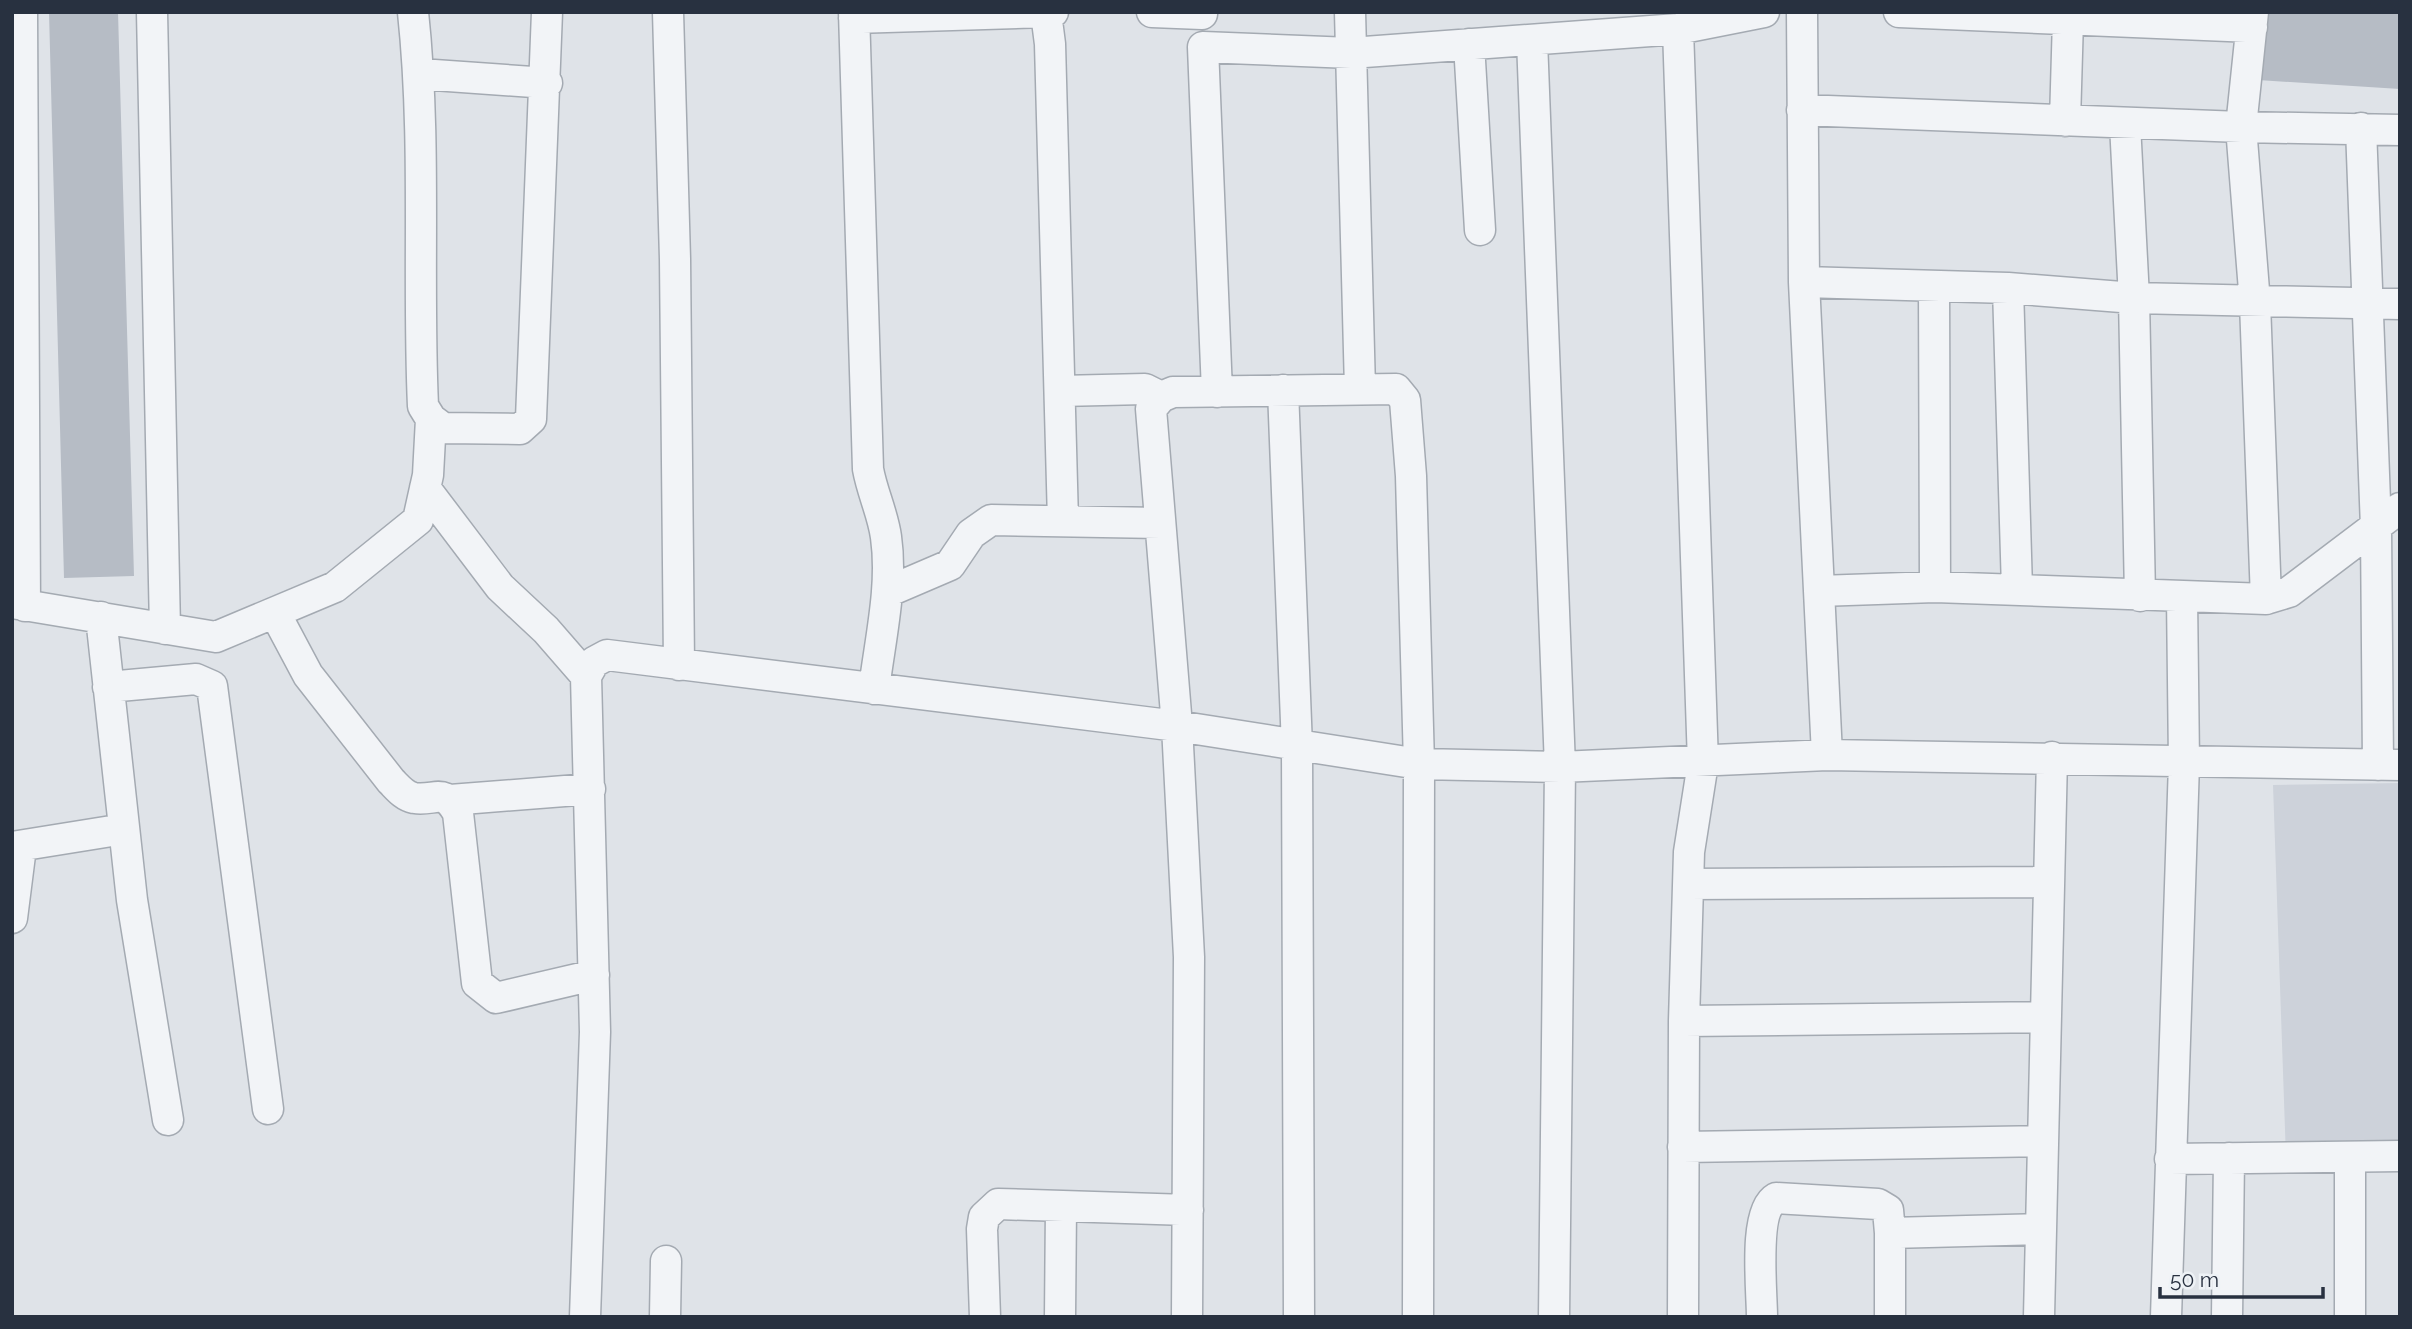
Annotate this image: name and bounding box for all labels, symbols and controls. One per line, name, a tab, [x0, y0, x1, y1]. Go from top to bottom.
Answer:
scale bar	[2160, 1256, 2323, 1300]
text: 50 m	[2170, 1267, 2219, 1292]

